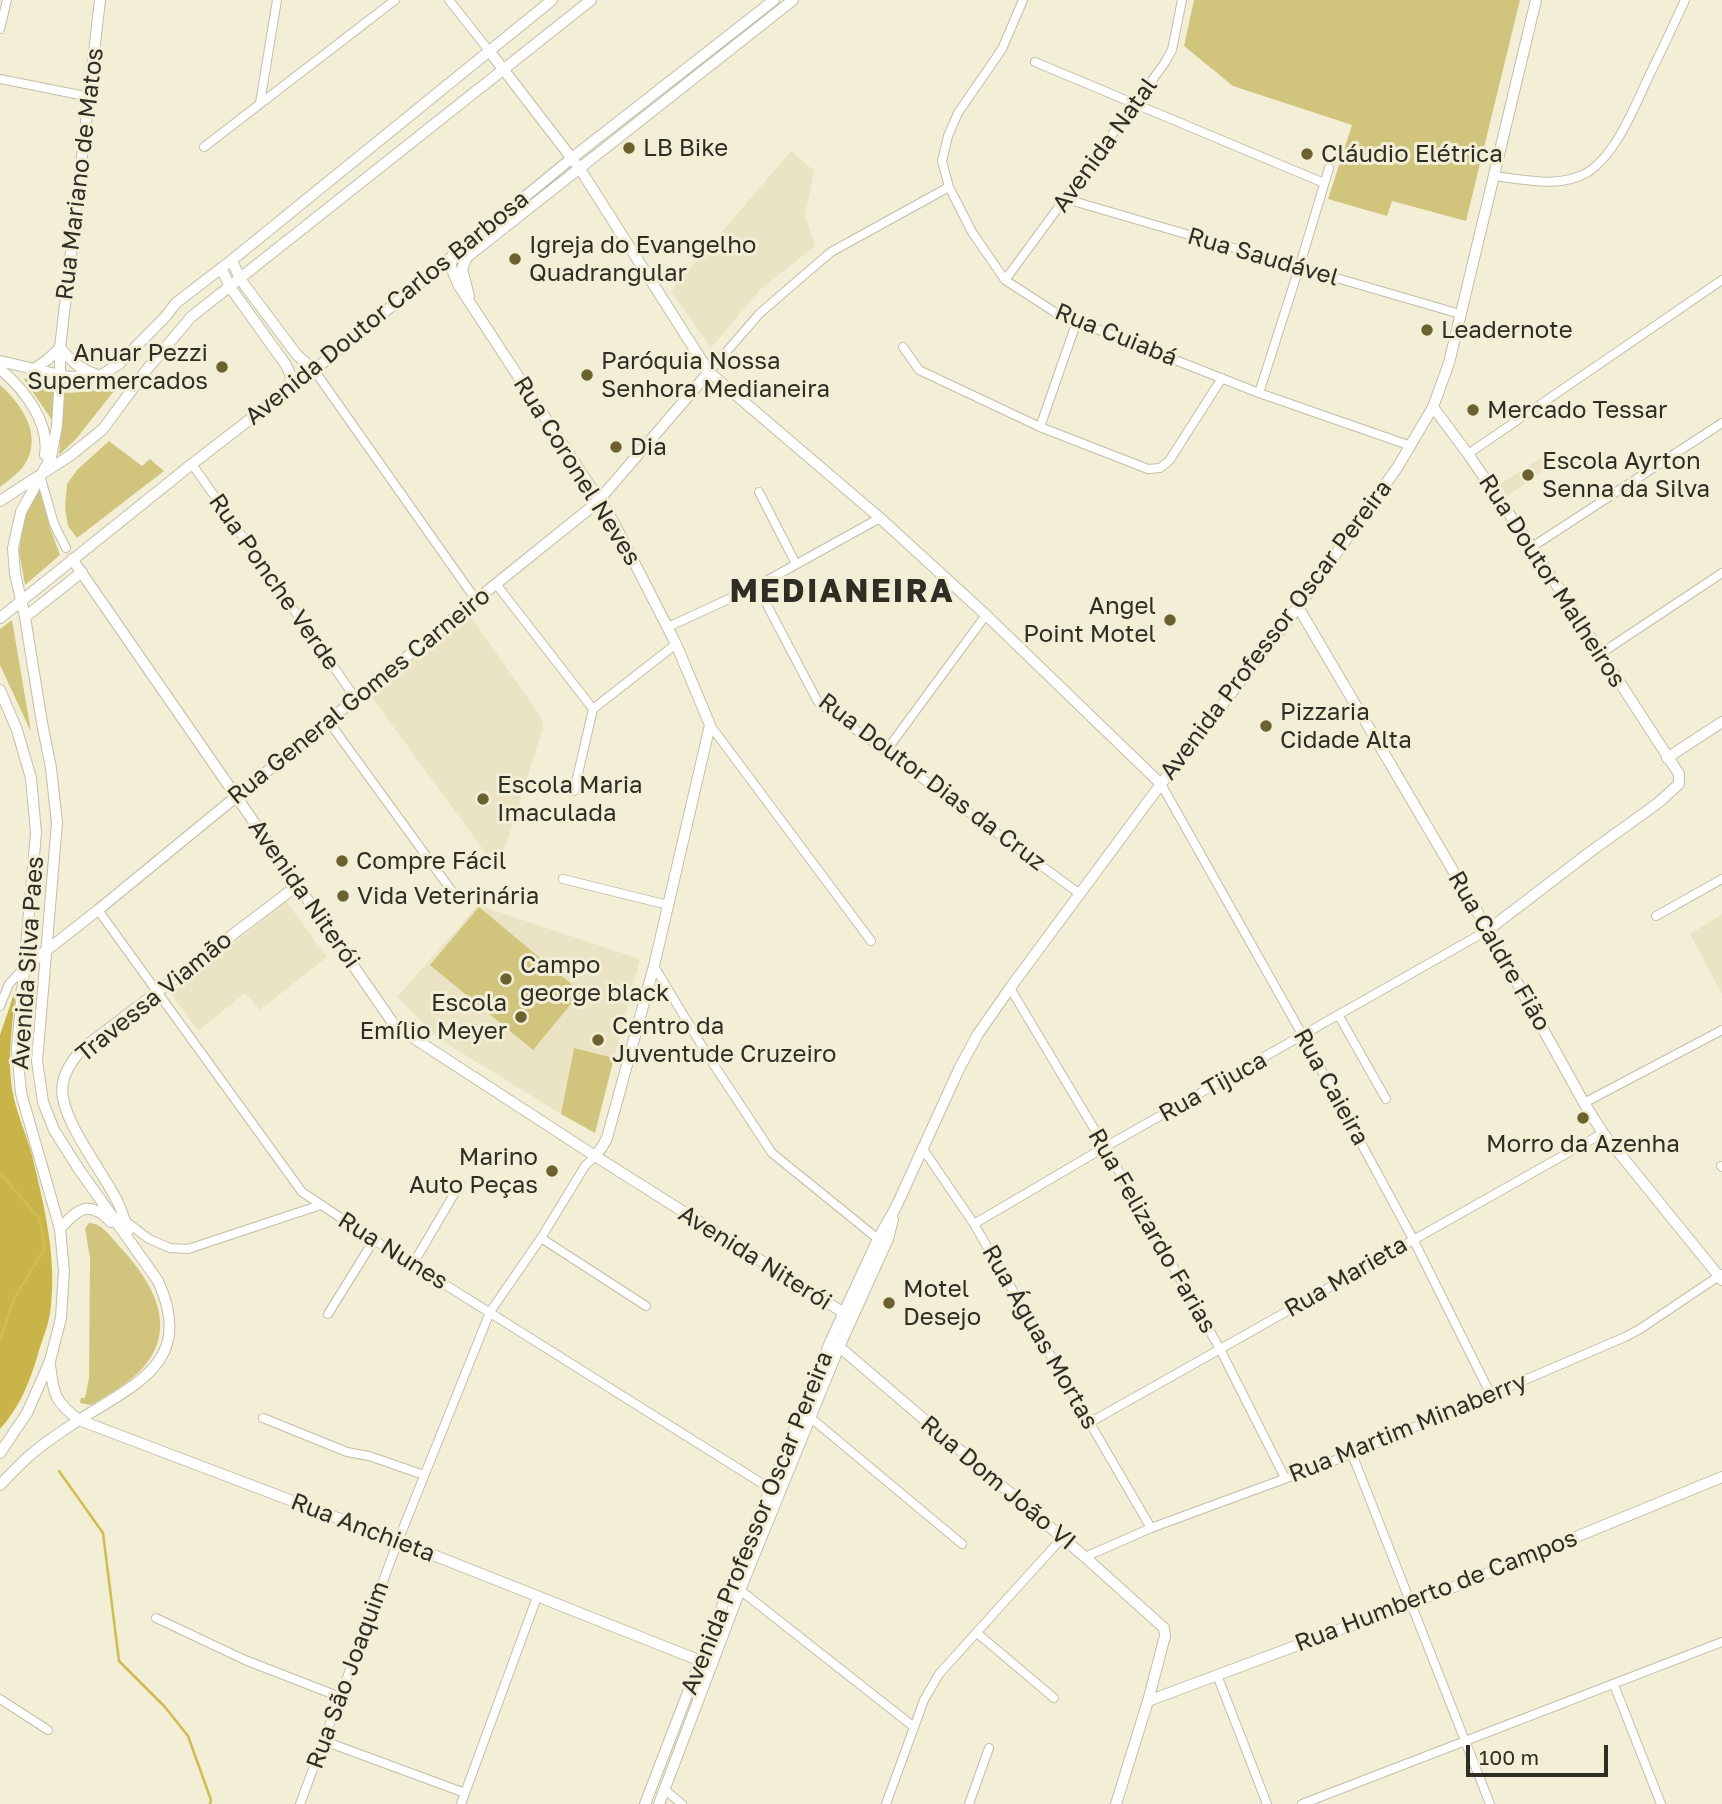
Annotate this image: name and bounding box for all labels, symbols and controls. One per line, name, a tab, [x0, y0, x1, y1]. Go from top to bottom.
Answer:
street label: Rua Mariano de Matos	[50, 46, 110, 302]
street label: Avenida Natal	[1046, 72, 1164, 218]
place label: LB Bike	[643, 134, 728, 162]
marker: LB Bike	[621, 140, 637, 156]
place label: Cláudio Elétrica	[1321, 140, 1503, 168]
marker: Cláudio Elétrica	[1299, 146, 1315, 162]
street label: Avenida Doutor Carlos Barbosa	[239, 185, 535, 431]
street label: Rua Saudável	[1184, 222, 1342, 292]
place label: Igreja do Evangelho Quadrangular	[529, 231, 756, 287]
marker: Igreja do Evangelho Quadrangular	[507, 251, 523, 267]
street label: Rua Cuiabá	[1051, 297, 1181, 373]
place label: Leadernote	[1441, 316, 1573, 344]
marker: Leadernote	[1419, 322, 1435, 338]
place label: Anuar Pezzi Supermercados	[27, 339, 208, 395]
place label: Paróquia Nossa Senhora Medianeira	[601, 347, 830, 403]
marker: Anuar Pezzi Supermercados	[214, 359, 230, 375]
marker: Paróquia Nossa Senhora Medianeira	[579, 367, 595, 383]
street label: Rua Coronel Neves	[507, 371, 647, 571]
place label: Mercado Tessar	[1487, 396, 1667, 424]
marker: Mercado Tessar	[1465, 402, 1481, 418]
place label: Dia	[630, 433, 667, 461]
marker: Dia	[608, 439, 624, 455]
place label: Escola Ayrton Senna da Silva	[1542, 447, 1710, 503]
marker: Escola Ayrton Senna da Silva	[1520, 467, 1536, 483]
street label: Rua Doutor Malheiros	[1472, 469, 1632, 693]
street label: Avenida Professor Oscar Pereira	[1154, 475, 1398, 785]
street label: Rua Ponche Verde	[202, 488, 346, 676]
district label: MEDIANEIRA	[731, 573, 953, 611]
street label: Rua General Gomes Carneiro	[222, 581, 496, 811]
place label: Angel Point Motel	[1023, 592, 1156, 648]
marker: Angel Point Motel	[1162, 612, 1178, 628]
street label: Rua Doutor Dias da Cruz	[813, 687, 1051, 877]
place label: Pizzaria Cidade Alta	[1280, 698, 1412, 754]
marker: Pizzaria Cidade Alta	[1258, 718, 1274, 734]
place label: Escola Maria Imaculada	[497, 771, 643, 827]
marker: Escola Maria Imaculada	[475, 791, 491, 807]
street label: Avenida Niterói	[242, 814, 366, 974]
place label: Compre Fácil	[356, 847, 506, 875]
marker: Compre Fácil	[334, 853, 350, 869]
street label: Avenida Silva Paes	[6, 855, 50, 1071]
street label: Rua Caldre Fião	[1442, 866, 1556, 1036]
place label: Vida Veterinária	[357, 882, 539, 910]
marker: Vida Veterinária	[335, 888, 351, 904]
street label: Travessa Viamão	[70, 925, 238, 1069]
place label: Campo george black	[520, 951, 670, 1007]
marker: Campo george black	[498, 971, 514, 987]
place label: Escola Emílio Meyer	[359, 989, 507, 1045]
marker: Escola Emílio Meyer	[513, 1009, 529, 1025]
place label: Centro da Juventude Cruzeiro	[612, 1012, 836, 1068]
street label: Rua Caieira	[1287, 1023, 1375, 1151]
marker: Centro da Juventude Cruzeiro	[590, 1032, 606, 1048]
street label: Rua Tijuca	[1154, 1046, 1272, 1128]
marker: Morro da Azenha	[1575, 1110, 1591, 1126]
street label: Rua Felizardo Farias	[1082, 1124, 1222, 1338]
place label: Morro da Azenha	[1486, 1130, 1680, 1158]
place label: Marino Auto Peças	[409, 1143, 538, 1199]
marker: Marino Auto Peças	[544, 1163, 560, 1179]
street label: Avenida Niterói	[673, 1199, 837, 1317]
street label: Rua Nunes	[333, 1206, 453, 1296]
street label: Rua Marieta	[1279, 1230, 1413, 1324]
street label: Rua Águas Mortas	[976, 1240, 1104, 1434]
place label: Motel Desejo	[903, 1275, 981, 1331]
marker: Motel Desejo	[881, 1295, 897, 1311]
street label: Avenida Professor Oscar Pereira	[675, 1347, 839, 1699]
street label: Rua Martim Minaberry	[1285, 1367, 1531, 1489]
street label: Rua Dom João VI	[915, 1410, 1081, 1556]
street label: Rua Anchieta	[287, 1487, 439, 1569]
street label: Rua Humberto de Campos	[1291, 1524, 1581, 1658]
street label: Rua São Joaquim	[301, 1577, 395, 1773]
scale bar	[1470, 1730, 1612, 1774]
text: 100 m	[1479, 1744, 1539, 1770]

